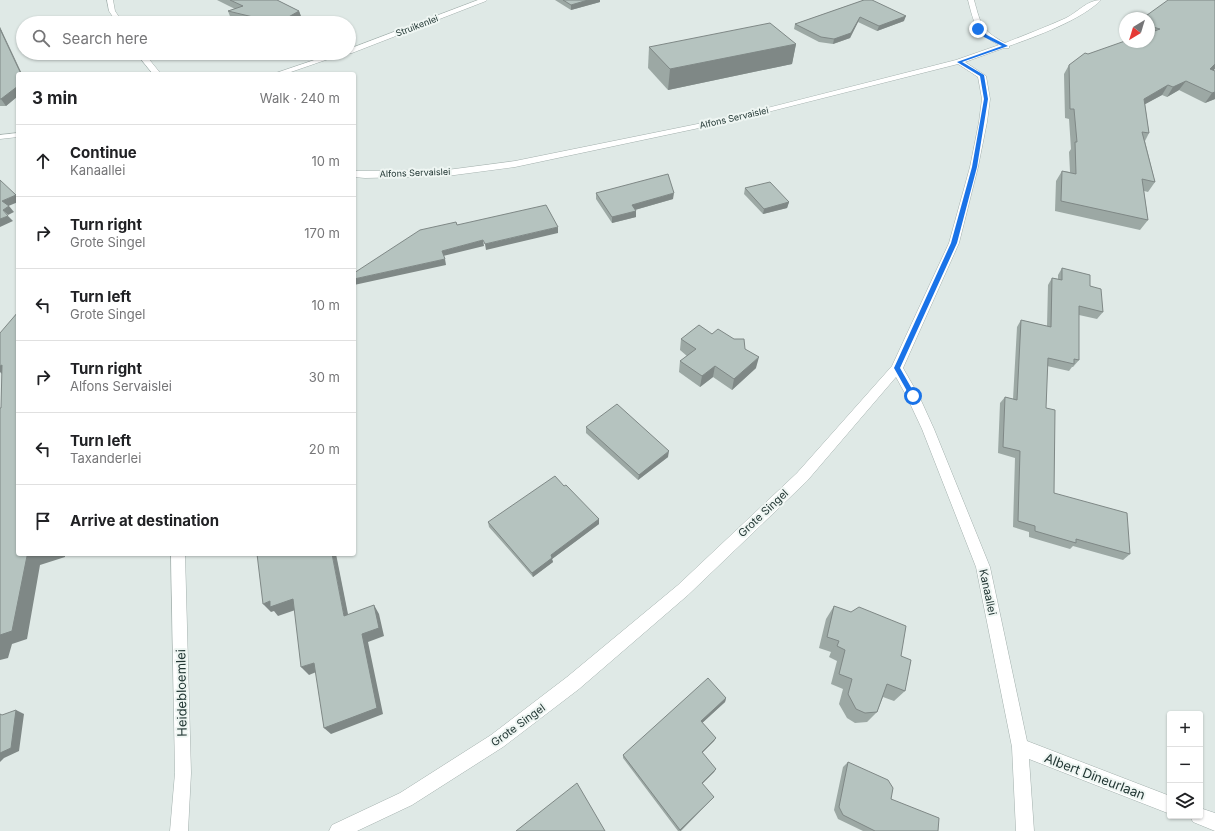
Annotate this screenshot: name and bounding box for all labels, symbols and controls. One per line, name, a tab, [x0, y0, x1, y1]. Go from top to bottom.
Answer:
street label: Struikenlei	[394, 12, 440, 39]
north arrow	[1119, 12, 1155, 48]
search box	[16, 16, 356, 60]
route end	[969, 20, 987, 38]
icon: search	[30, 27, 52, 49]
text: Search here	[62, 29, 148, 48]
text: 3 min	[32, 88, 78, 108]
text: Walk · 240 m	[260, 90, 340, 106]
street label: Alfons Servaislei	[698, 104, 770, 131]
text: Continue	[70, 143, 137, 162]
icon: ahead	[32, 150, 54, 172]
text: 10 m	[311, 153, 340, 169]
text: Kanaallei	[70, 162, 125, 178]
street label: Alfons Servaislei	[380, 166, 450, 179]
text: Turn right	[70, 215, 142, 234]
icon: right	[32, 222, 54, 244]
text: 170 m	[304, 225, 340, 241]
text: Grote Singel	[70, 234, 145, 250]
text: Turn left	[70, 287, 131, 306]
icon: left	[32, 294, 54, 316]
text: 10 m	[311, 297, 340, 313]
text: Grote Singel	[70, 306, 145, 322]
text: Turn right	[70, 359, 142, 378]
icon: right	[32, 366, 54, 388]
text: 30 m	[309, 369, 340, 385]
text: Alfons Servaislei	[70, 378, 172, 394]
route start	[904, 387, 922, 405]
text: Turn left	[70, 431, 131, 450]
icon: left	[32, 438, 54, 460]
text: 20 m	[309, 441, 340, 457]
text: Taxanderlei	[70, 450, 141, 466]
street label: Grote Singel	[735, 486, 791, 540]
icon: arrive	[32, 510, 54, 532]
text: Arrive at destination	[70, 511, 219, 530]
street label: Kanaallei	[976, 568, 1000, 616]
street label: Heidebloemlei	[172, 649, 190, 737]
street label: Grote Singel	[488, 701, 548, 749]
map controls	[1167, 711, 1203, 819]
button: +	[1167, 711, 1203, 747]
button: −	[1167, 747, 1203, 783]
street label: Albert Dineurlaan	[1042, 749, 1148, 803]
button: layers	[1167, 783, 1203, 819]

